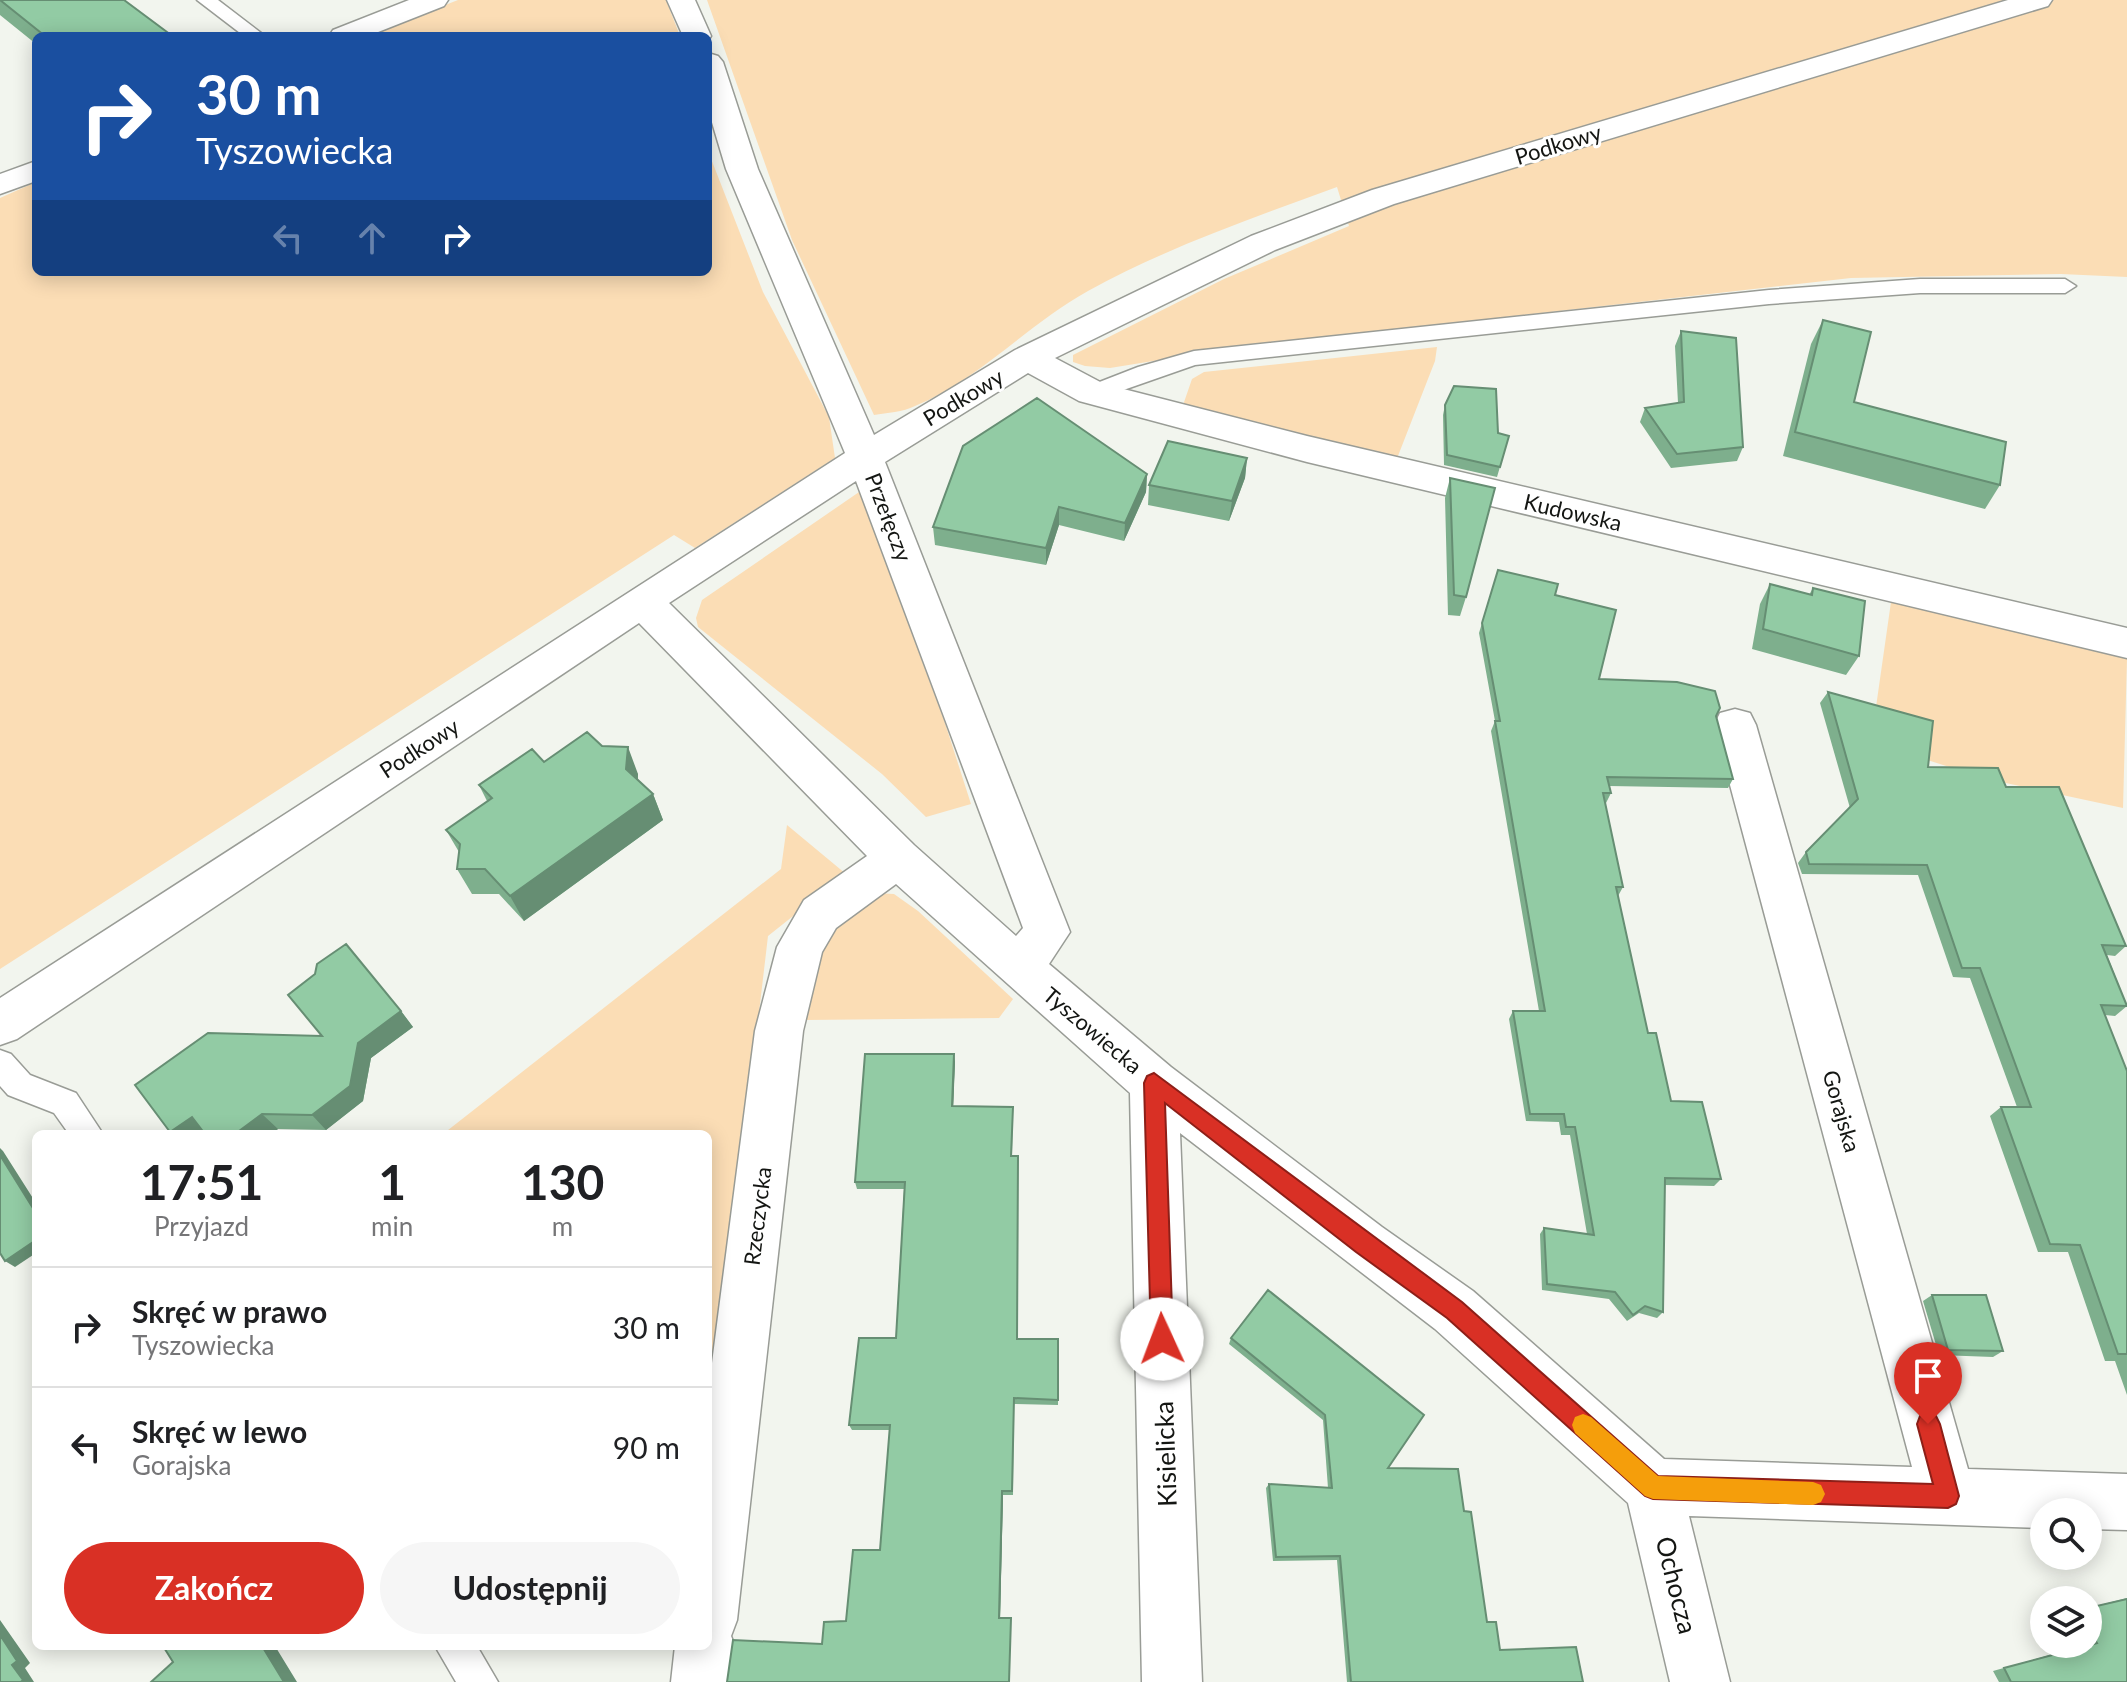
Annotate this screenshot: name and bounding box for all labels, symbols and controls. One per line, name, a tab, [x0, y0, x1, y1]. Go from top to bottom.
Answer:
text: 30 m	[196, 60, 321, 127]
icon: right	[64, 64, 168, 168]
street label: Podkowy	[1512, 118, 1605, 170]
text: Tyszowiecka	[196, 128, 393, 172]
icon: left	[266, 216, 310, 260]
icon: ahead	[350, 216, 394, 260]
icon: right	[434, 216, 478, 260]
street label: Podkowy	[918, 362, 1009, 431]
street label: Przełęczy	[860, 469, 918, 566]
street label: Kudowska	[1521, 488, 1625, 536]
street label: Podkowy	[374, 712, 464, 784]
street label: Tyszowiecka	[1038, 981, 1148, 1079]
street label: Gorajska	[1817, 1067, 1867, 1155]
text: 17:51	[140, 1153, 263, 1210]
text: 1	[378, 1153, 406, 1210]
text: 130	[521, 1153, 604, 1210]
street label: Rzeczycka	[738, 1165, 776, 1267]
text: Przyjazd	[154, 1210, 249, 1242]
text: min	[371, 1210, 413, 1242]
text: m	[552, 1210, 573, 1242]
text: Skręć w prawo	[132, 1293, 327, 1329]
position arrow	[1120, 1297, 1204, 1381]
icon: right	[64, 1305, 108, 1349]
text: 30 m	[613, 1309, 680, 1345]
text: Tyszowiecka	[132, 1329, 275, 1361]
pin	[1894, 1342, 1962, 1424]
icon: arrive	[1906, 1354, 1950, 1398]
street label: Kisielicka	[1147, 1401, 1183, 1507]
text: Skręć w lewo	[132, 1413, 307, 1449]
icon: left	[64, 1425, 108, 1469]
text: 90 m	[613, 1429, 680, 1465]
text: Gorajska	[132, 1449, 231, 1481]
map controls	[2030, 1498, 2102, 1658]
button: search	[2030, 1498, 2102, 1570]
street label: Ochocza	[1649, 1533, 1705, 1637]
button: Zakończ	[64, 1542, 364, 1634]
button: Udostępnij	[380, 1542, 680, 1634]
button: layers	[2030, 1586, 2102, 1658]

